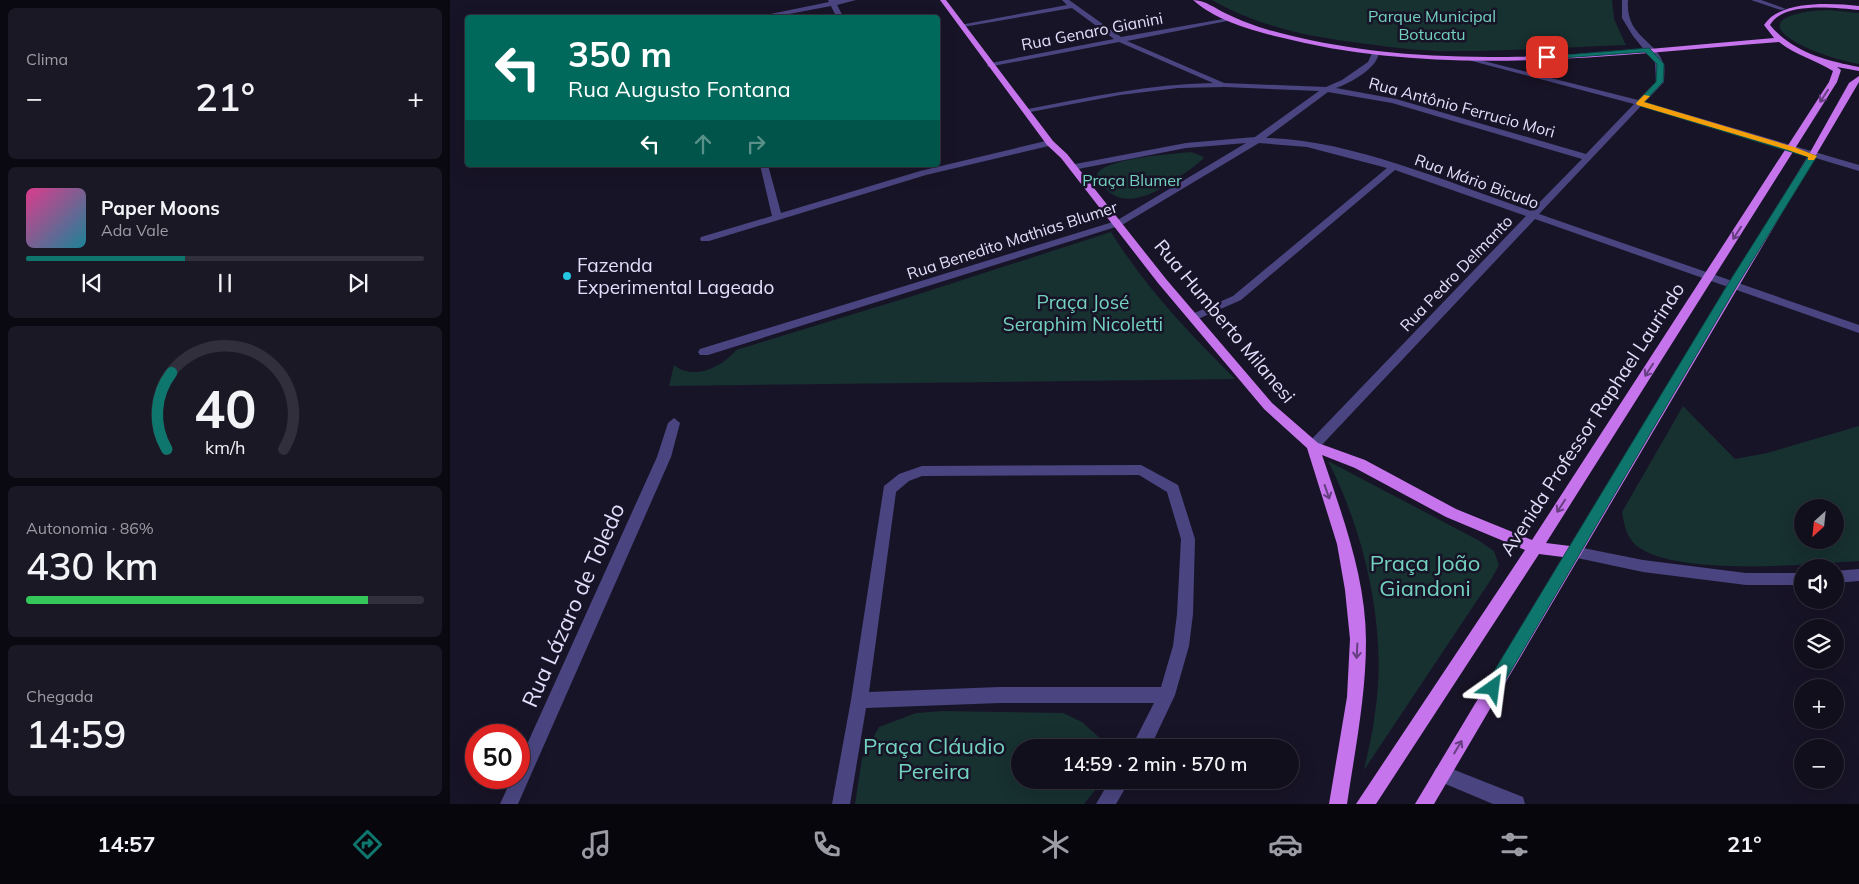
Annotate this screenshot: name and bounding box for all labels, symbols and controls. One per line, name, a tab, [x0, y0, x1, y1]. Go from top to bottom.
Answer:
park label: Parque Municipal Botucatu	[1368, 6, 1496, 44]
street label: Rua Genaro Gianini	[1019, 7, 1165, 55]
text: 350 m	[568, 32, 672, 76]
icon: left	[485, 35, 550, 100]
pin	[1526, 36, 1568, 78]
icon: arrive	[1533, 43, 1561, 71]
text: Clima	[26, 49, 68, 69]
street label: Rua Antônio Ferrucio Mori	[1367, 72, 1557, 142]
text: 21°	[195, 73, 255, 121]
text: Rua Augusto Fontana	[568, 75, 791, 103]
text: −	[26, 80, 43, 115]
text: +	[407, 80, 424, 115]
one-way arrow	[1819, 89, 1830, 103]
icon: left	[636, 130, 664, 158]
icon: ahead	[689, 130, 717, 158]
icon: right	[742, 130, 770, 158]
street label: Rua Mário Bicudo	[1412, 149, 1542, 213]
park label: Praça Blumer	[1082, 170, 1182, 190]
text: Paper Moons	[101, 196, 220, 220]
street label: Rua Benedito Mathias Blumer	[904, 196, 1120, 284]
street label: Rua Pedro Delmanto	[1395, 211, 1517, 335]
text: Ada Vale	[101, 220, 168, 240]
one-way arrow	[1731, 225, 1741, 239]
street label: Rua Humberto Milanesi	[1149, 234, 1301, 408]
place label: Fazenda Experimental Lageado	[577, 253, 774, 299]
icon: previous	[78, 269, 106, 297]
icon: pause	[211, 269, 239, 297]
icon: next	[344, 269, 372, 297]
marker: Fazenda Experimental Lageado	[561, 270, 573, 282]
street label: Avenida Professor Raphael Laurindo	[1495, 278, 1689, 560]
park label: Praça José Seraphim Nicoletti	[1003, 290, 1163, 336]
one-way arrow	[1644, 362, 1654, 376]
text: 40	[194, 376, 256, 441]
text: km/h	[205, 436, 245, 458]
one-way arrow	[1323, 484, 1333, 500]
street label: Rua Lázaro de Toledo	[515, 498, 631, 712]
one-way arrow	[1556, 499, 1566, 513]
north arrow	[1794, 499, 1844, 549]
map controls	[1794, 499, 1844, 789]
text: Autonomia · 86%	[26, 518, 154, 538]
text: 430 km	[26, 542, 159, 590]
park label: Praça João Giandoni	[1370, 549, 1480, 602]
button: sound	[1794, 559, 1844, 609]
button: layers	[1794, 619, 1844, 669]
one-way arrow	[1353, 643, 1362, 659]
position arrow	[1466, 661, 1518, 713]
button: +	[1794, 679, 1844, 729]
text: Chegada	[26, 686, 93, 706]
text: 14:59	[26, 710, 126, 758]
speed limit sign: 50	[465, 724, 530, 789]
park label: Praça Cláudio Pereira	[863, 732, 1005, 785]
button: −	[1794, 739, 1844, 789]
one-way arrow	[1453, 741, 1463, 755]
text: 14:59 · 2 min · 570 m	[1062, 752, 1248, 776]
icon: directions	[350, 827, 385, 862]
icon: music	[579, 827, 614, 862]
icon: phone	[809, 827, 844, 862]
icon: climate	[1038, 827, 1073, 862]
icon: car	[1268, 827, 1303, 862]
icon: filters	[1497, 827, 1532, 862]
text: 14:57	[97, 830, 156, 858]
text: 21°	[1727, 830, 1762, 858]

